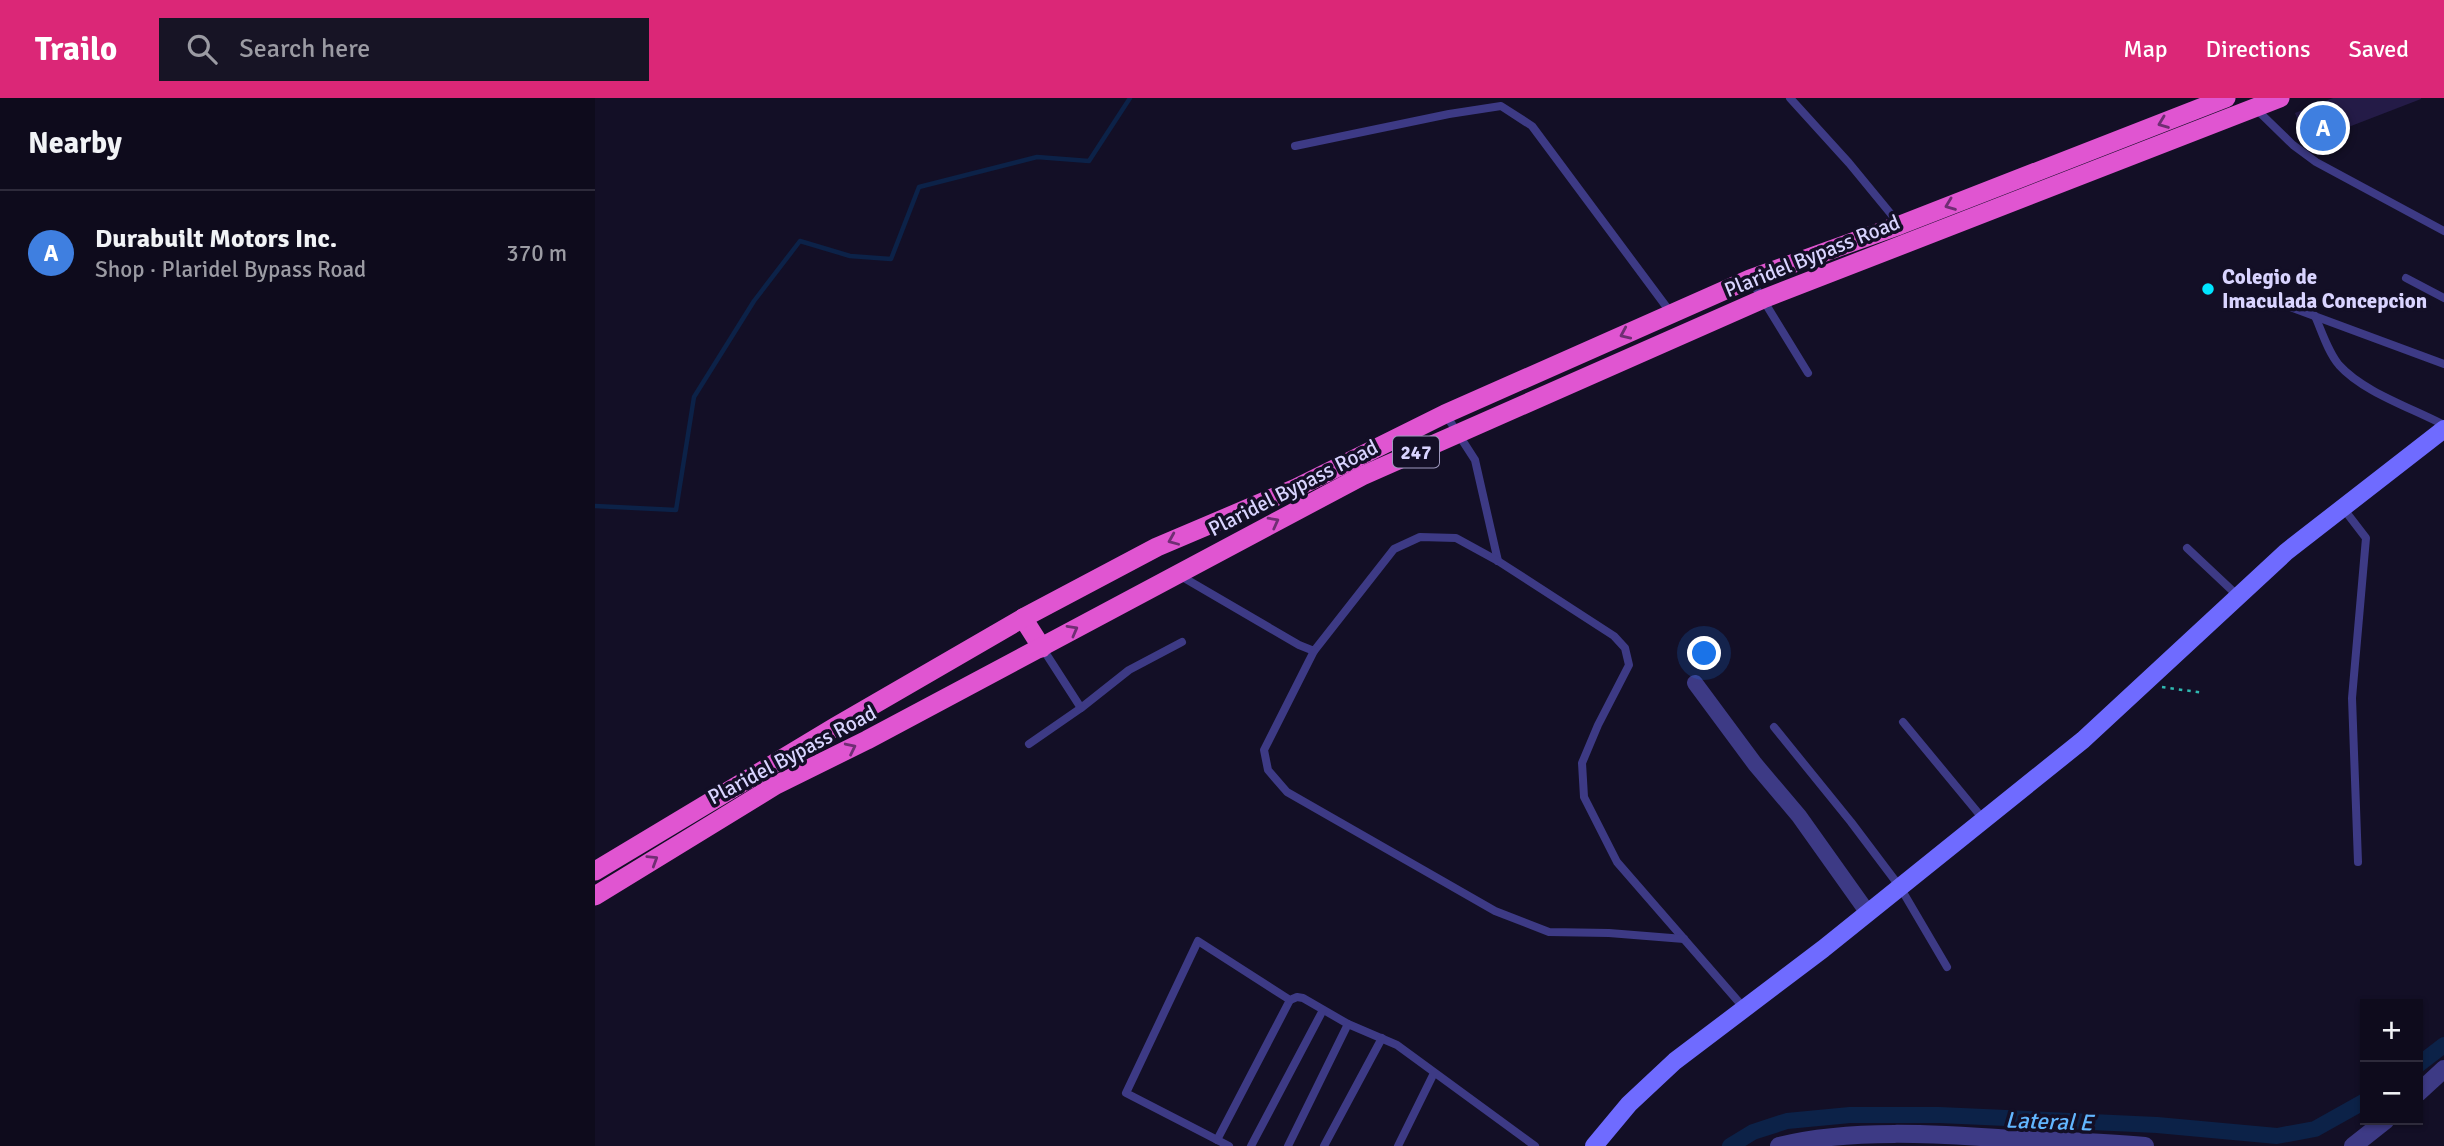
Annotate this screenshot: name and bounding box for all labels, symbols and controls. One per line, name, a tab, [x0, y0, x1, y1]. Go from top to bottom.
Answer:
search box	[159, 18, 649, 81]
text: Trailo	[35, 29, 117, 70]
icon: search	[183, 30, 221, 68]
text: Search here	[239, 33, 370, 65]
text: Map	[2123, 34, 2168, 64]
text: Directions	[2206, 34, 2311, 64]
text: Saved	[2349, 34, 2409, 64]
pin: A	[2300, 102, 2346, 154]
one-way arrow	[2157, 114, 2169, 128]
text: Nearby	[28, 125, 122, 162]
one-way arrow	[1945, 196, 1957, 210]
street label: Plaridel Bypass Road	[1720, 209, 1904, 303]
text: Durabuilt Motors Inc.	[95, 223, 337, 255]
text: A	[44, 239, 58, 268]
text: 370 m	[506, 239, 567, 268]
text: Shop · Plaridel Bypass Road	[95, 255, 366, 284]
place label: Colegio de Imaculada Concepcion	[2222, 264, 2427, 314]
marker: Colegio de Imaculada Concepcion	[2200, 281, 2216, 297]
one-way arrow	[1620, 326, 1632, 340]
street label: Plaridel Bypass Road	[1204, 434, 1382, 542]
road number: 247	[1393, 436, 1439, 468]
one-way arrow	[1266, 517, 1279, 531]
one-way arrow	[1168, 532, 1180, 546]
one-way arrow	[1066, 625, 1079, 638]
your location	[1687, 636, 1721, 670]
street label: Plaridel Bypass Road	[703, 700, 881, 810]
one-way arrow	[844, 743, 856, 757]
one-way arrow	[646, 856, 659, 869]
map controls	[2360, 999, 2423, 1125]
button: +	[2360, 999, 2423, 1062]
button: −	[2360, 1062, 2423, 1125]
water label: Lateral E	[2005, 1105, 2096, 1138]

